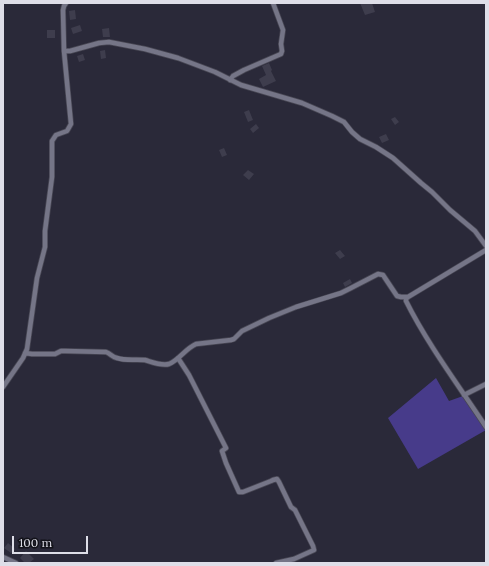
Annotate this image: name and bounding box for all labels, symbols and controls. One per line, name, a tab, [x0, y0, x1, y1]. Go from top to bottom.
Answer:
scale bar	[14, 528, 90, 554]
text: 100 m	[19, 535, 52, 550]

